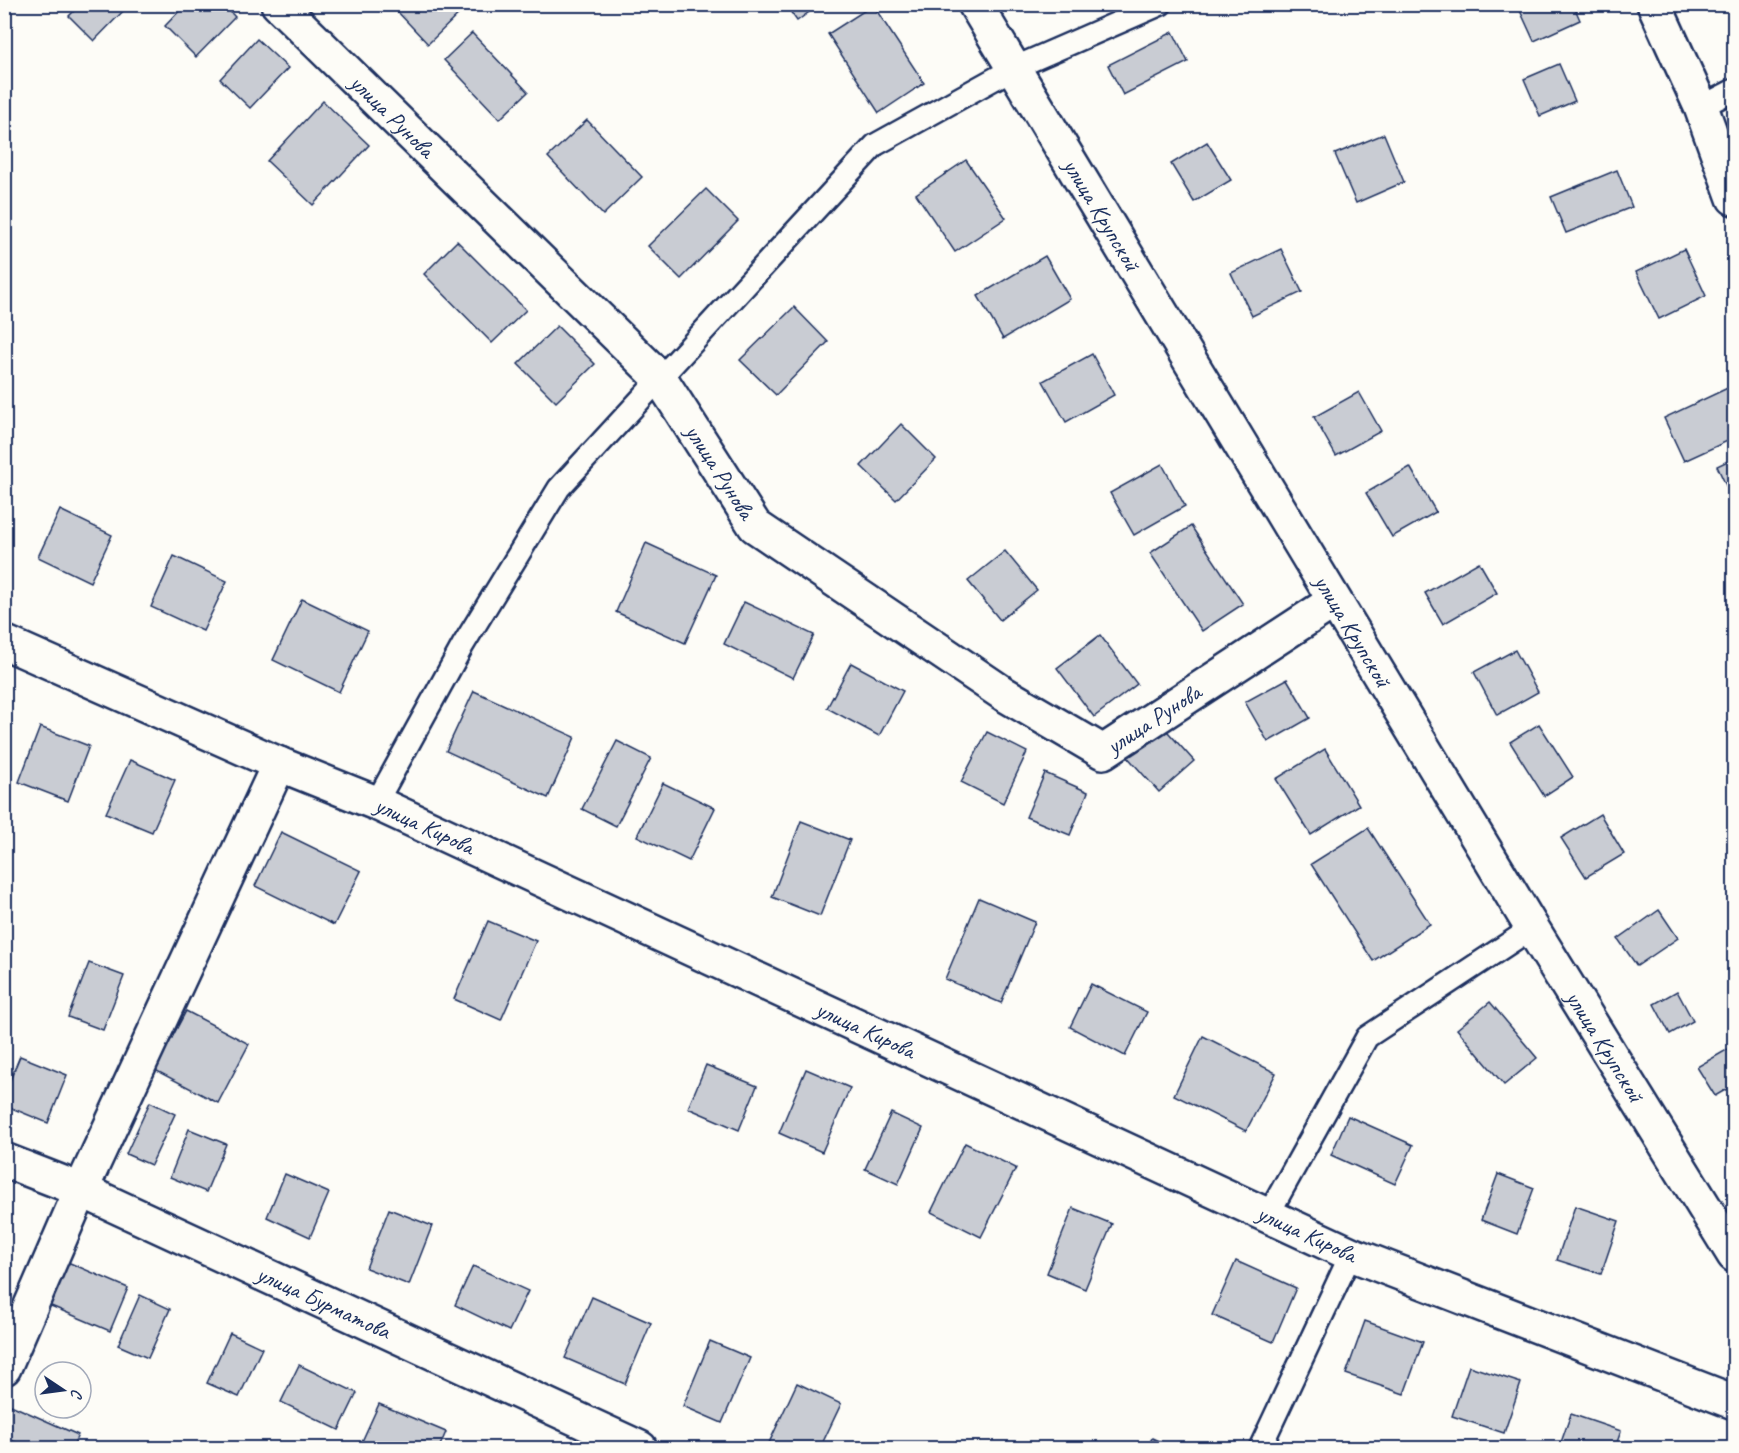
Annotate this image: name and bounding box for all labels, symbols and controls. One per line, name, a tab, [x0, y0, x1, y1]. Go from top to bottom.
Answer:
street label: улица Рунова	[342, 66, 443, 166]
street label: улица Крупской	[1056, 151, 1148, 278]
street label: улица Рунова	[678, 417, 763, 527]
street label: улица Крупской	[1307, 567, 1399, 694]
street label: улица Рунова	[1099, 676, 1208, 762]
street label: улица Кирова	[368, 789, 481, 862]
street label: улица Крупской	[1558, 983, 1652, 1110]
street label: улица Кирова	[810, 993, 922, 1066]
street label: улица Кирова	[1251, 1197, 1363, 1270]
street label: улица Бурматова	[250, 1257, 397, 1346]
north arrow	[33, 1360, 93, 1420]
text: С	[66, 1387, 87, 1401]

